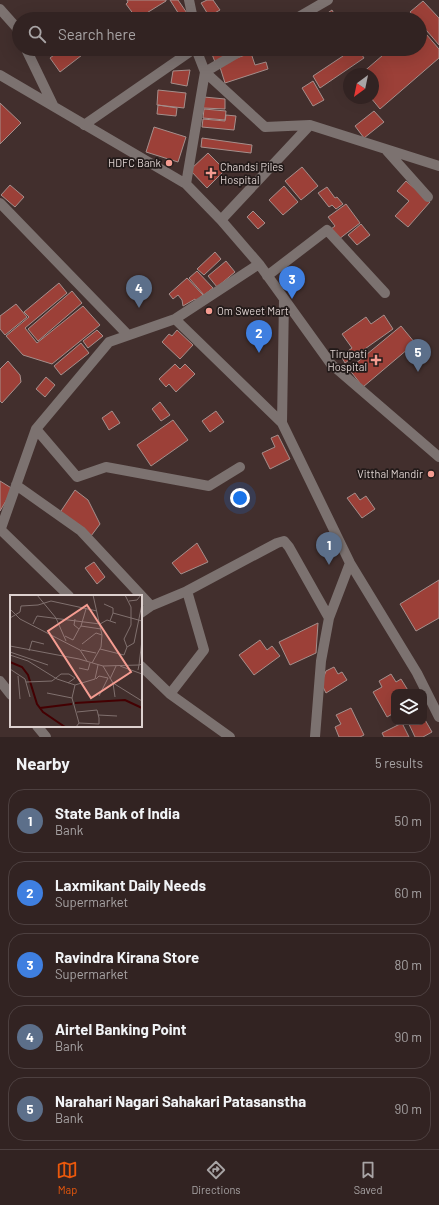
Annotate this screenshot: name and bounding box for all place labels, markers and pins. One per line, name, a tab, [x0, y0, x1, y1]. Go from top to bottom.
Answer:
place label: HDFC Bank	[108, 156, 161, 169]
marker: HDFC Bank	[164, 158, 174, 168]
place label: Chandsi Piles Hospital	[220, 160, 283, 186]
marker: Chandsi Piles Hospital	[205, 167, 217, 179]
pin: 3	[279, 266, 305, 299]
pin: 4	[126, 275, 152, 308]
place label: Om Sweet Mart	[217, 304, 289, 317]
marker: Om Sweet Mart	[204, 306, 214, 316]
pin: 2	[246, 320, 272, 353]
pin: 5	[405, 339, 431, 372]
place label: Tirupati Hospital	[327, 347, 367, 373]
marker: Tirupati Hospital	[370, 354, 382, 366]
place label: Vitthal Mandir	[357, 467, 423, 480]
marker: Vitthal Mandir	[426, 469, 436, 479]
pin: 1	[316, 532, 342, 565]

